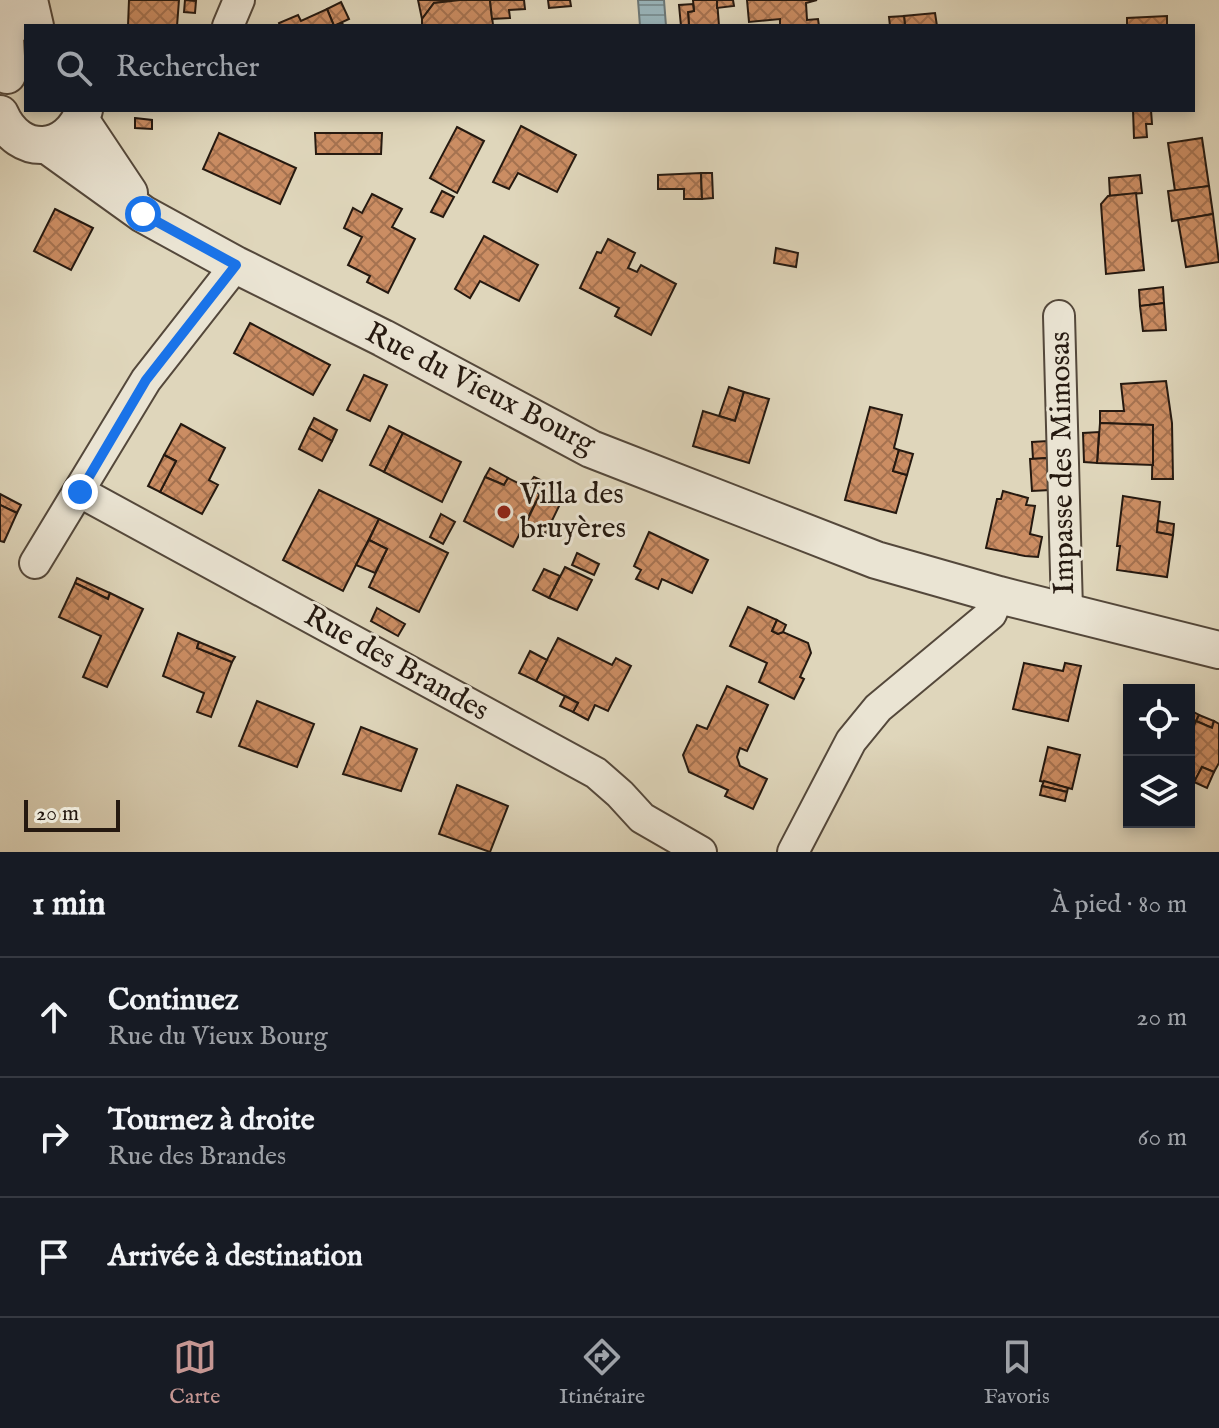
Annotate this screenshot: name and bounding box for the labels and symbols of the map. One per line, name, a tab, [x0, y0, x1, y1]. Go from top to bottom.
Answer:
route start	[125, 196, 161, 232]
street label: Rue du Vieux Bourg	[358, 315, 602, 464]
street label: Impasse des Mimosas	[1042, 331, 1084, 595]
route end	[62, 474, 98, 510]
place label: Villa des bruyères	[519, 476, 626, 548]
marker: Villa des bruyères	[495, 503, 513, 521]
street label: Rue des Brandes	[297, 598, 495, 730]
scale bar	[24, 796, 120, 832]

